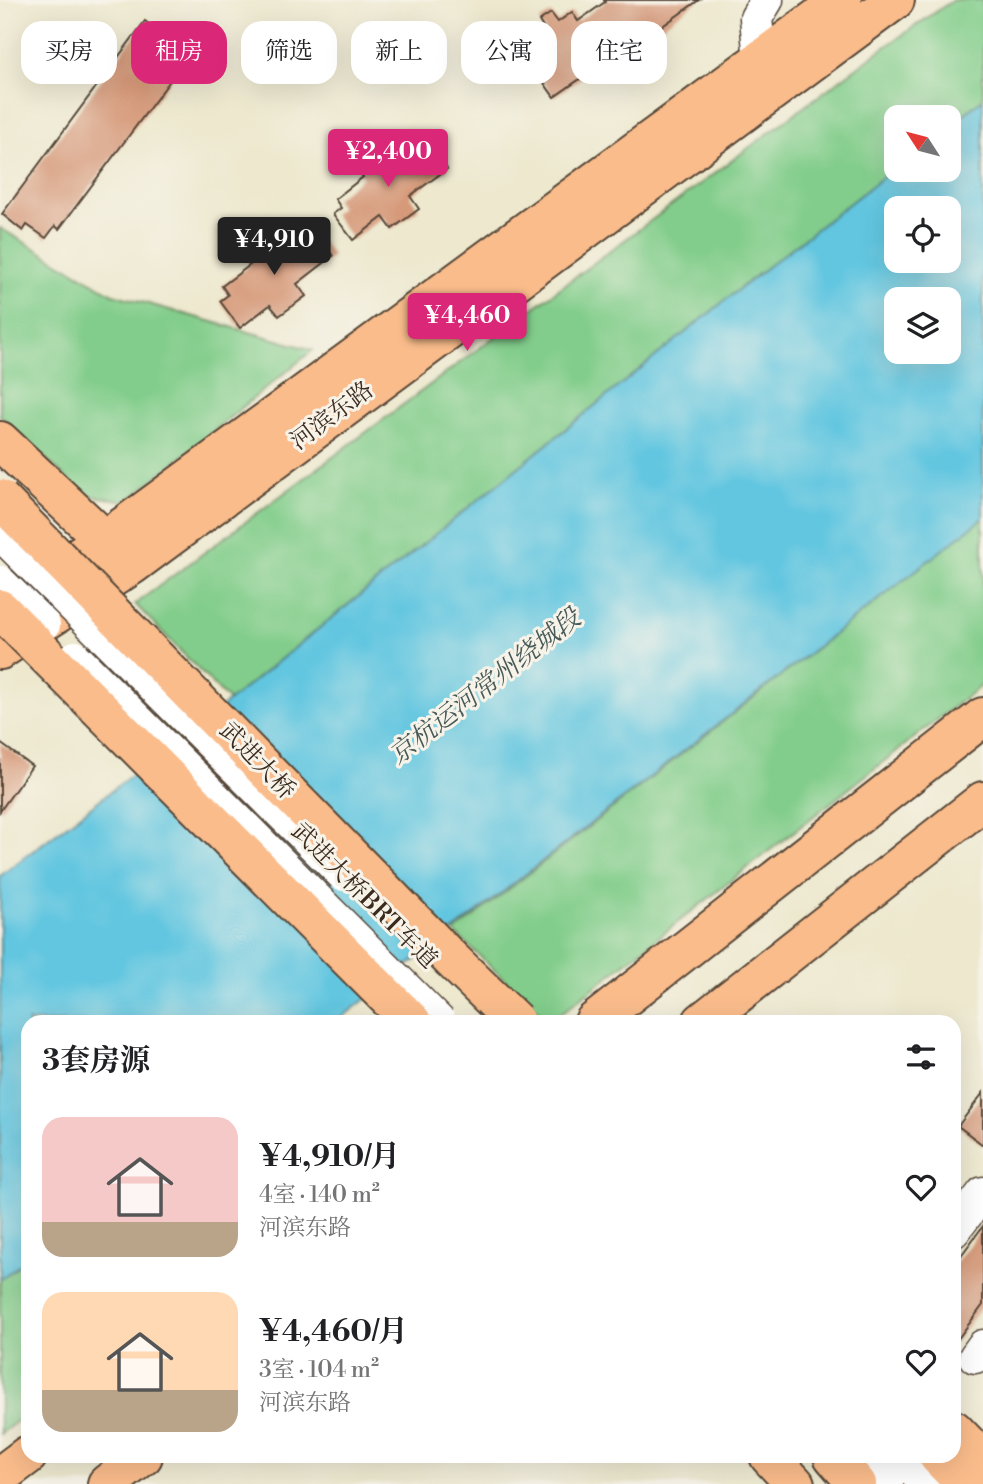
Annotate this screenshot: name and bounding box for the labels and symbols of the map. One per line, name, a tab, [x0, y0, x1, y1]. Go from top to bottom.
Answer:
north arrow	[884, 105, 961, 182]
pin: ¥2,400	[331, 130, 445, 189]
pin: ¥4,910	[217, 218, 331, 277]
pin: ¥4,460	[410, 294, 524, 353]
street label: 河滨东路	[285, 375, 379, 457]
water label: 京杭运河常州绕城段	[383, 601, 589, 772]
street label: 武进大桥	[213, 716, 301, 806]
street label: 武进大桥BRT车道	[285, 817, 443, 975]

